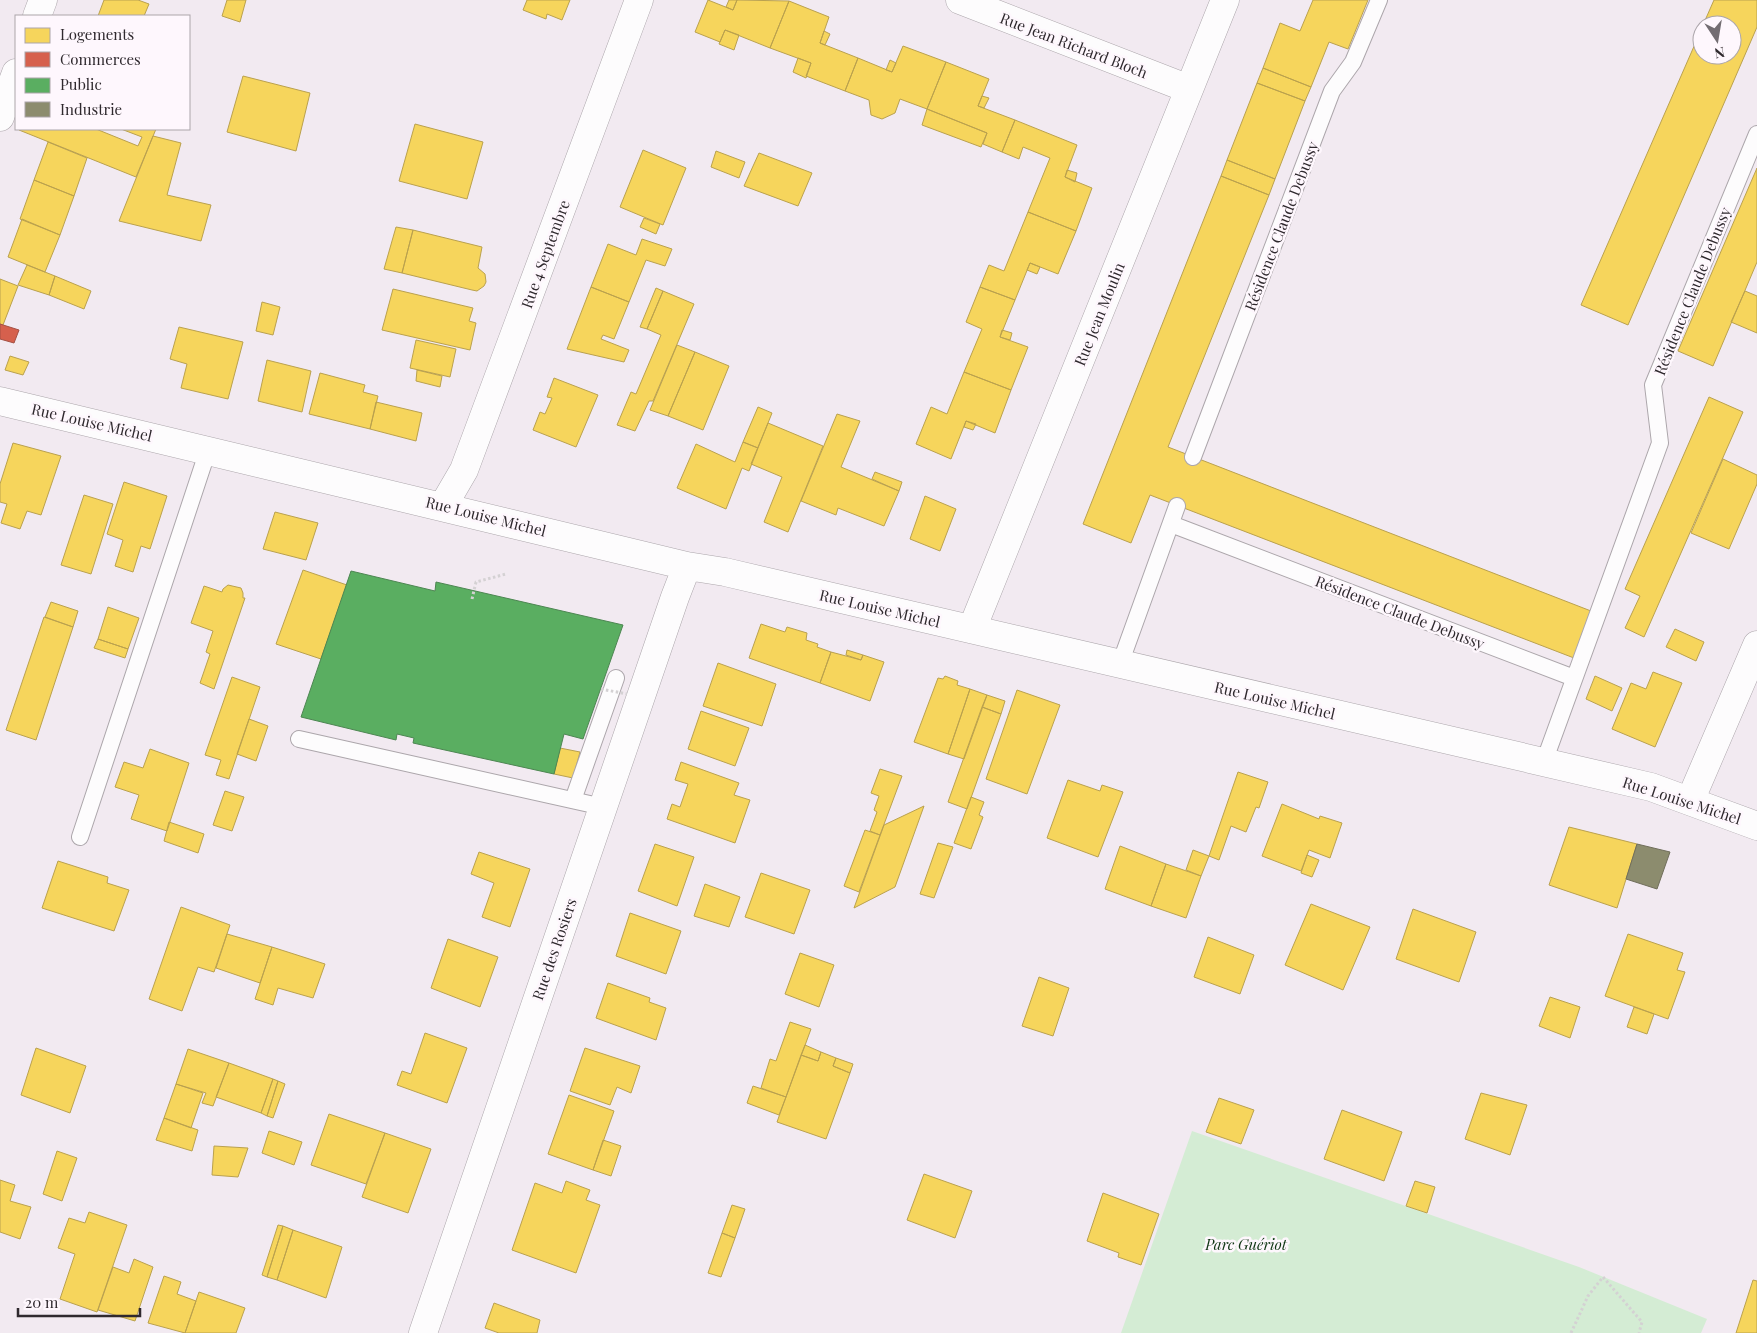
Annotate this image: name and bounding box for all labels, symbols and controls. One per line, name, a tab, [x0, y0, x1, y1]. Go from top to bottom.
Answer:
street label: Rue Jean Richard Bloch	[997, 8, 1151, 82]
legend	[15, 15, 190, 130]
north arrow	[1692, 15, 1742, 65]
text: Logements	[60, 24, 134, 44]
text: N	[1713, 43, 1727, 64]
text: Commerces	[60, 49, 141, 69]
text: Public	[60, 74, 102, 94]
text: Industrie	[60, 99, 122, 119]
street label: Résidence Claude Debussy	[1239, 138, 1323, 313]
street label: Rue 4 Septembre	[516, 197, 574, 311]
street label: Résidence Claude Debussy	[1649, 204, 1735, 378]
street label: Rue Jean Moulin	[1069, 259, 1129, 369]
street label: Rue Louise Michel	[30, 398, 154, 446]
street label: Rue Louise Michel	[424, 491, 548, 541]
street label: Résidence Claude Debussy	[1313, 570, 1488, 654]
street label: Rue Louise Michel	[818, 584, 942, 632]
street label: Rue Louise Michel	[1213, 676, 1337, 724]
street label: Rue Louise Michel	[1620, 771, 1744, 829]
street label: Rue des Rosiers	[527, 895, 581, 1003]
park label: Parc Guériot	[1204, 1234, 1288, 1254]
scale bar	[18, 1286, 140, 1318]
text: 20 m	[25, 1292, 59, 1312]

